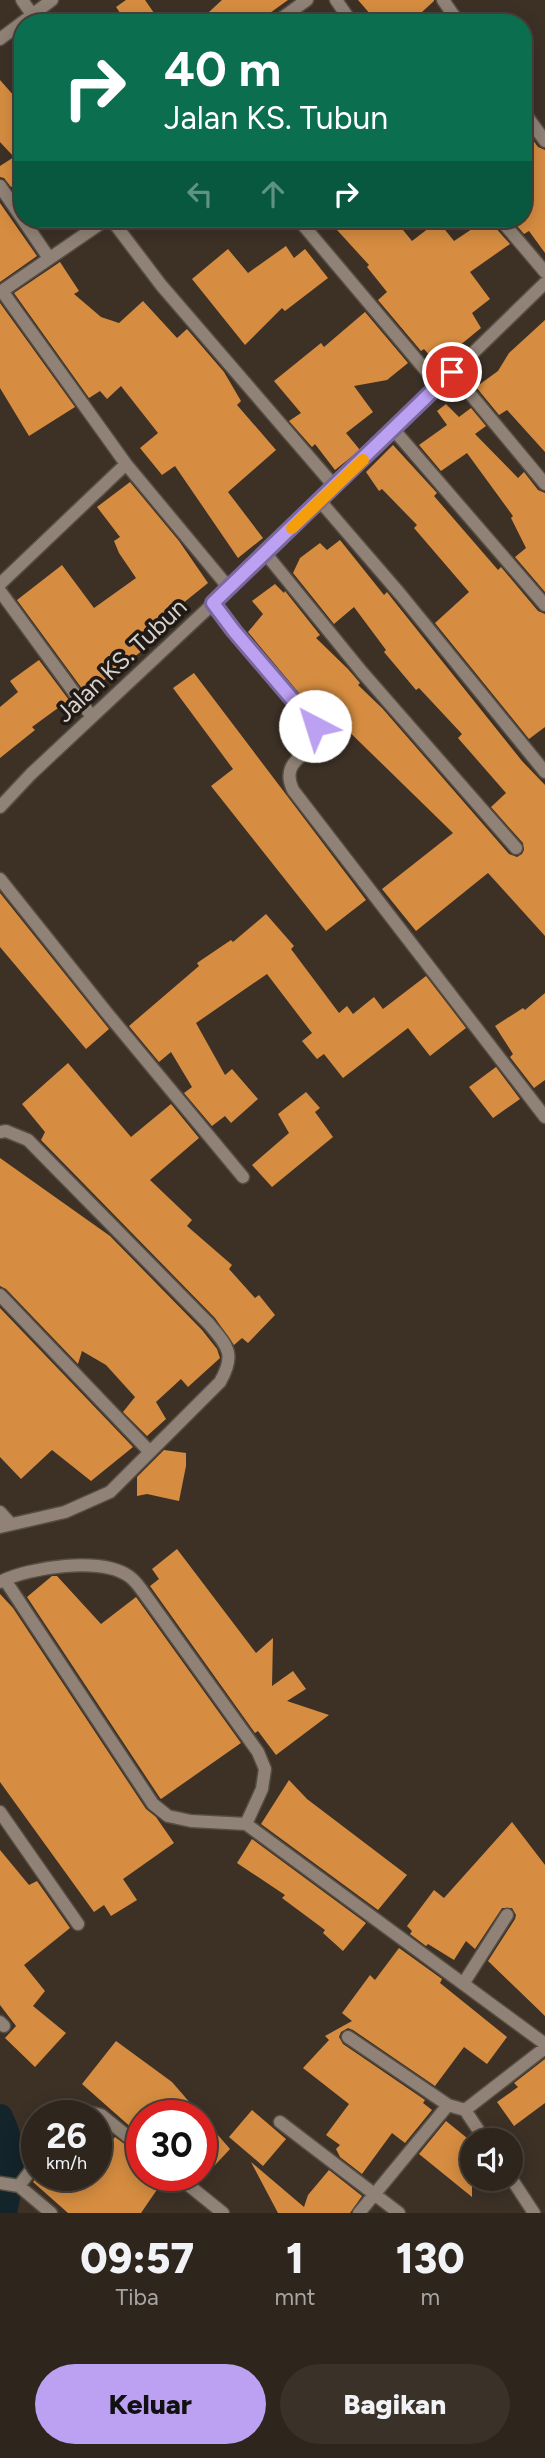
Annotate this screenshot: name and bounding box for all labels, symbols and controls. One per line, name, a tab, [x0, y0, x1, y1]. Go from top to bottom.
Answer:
text: 40 m	[164, 39, 281, 98]
icon: right	[49, 42, 140, 133]
text: Jalan KS. Tubun	[164, 99, 388, 137]
icon: left	[181, 175, 219, 213]
icon: ahead	[254, 175, 292, 213]
icon: right	[327, 175, 365, 213]
pin	[422, 342, 482, 402]
icon: arrive	[433, 353, 471, 391]
street label: Jalan KS. Tubun	[50, 592, 192, 728]
position arrow	[278, 689, 352, 763]
speed limit sign: 30	[126, 2100, 217, 2191]
text: 26	[46, 2115, 87, 2157]
map controls	[460, 2128, 523, 2191]
button: sound	[460, 2128, 523, 2191]
text: km/h	[46, 2152, 87, 2174]
text: 09:57	[80, 2233, 194, 2284]
text: 1	[286, 2233, 304, 2284]
text: 130	[396, 2233, 465, 2284]
text: Tiba	[116, 2283, 159, 2311]
text: mnt	[274, 2283, 316, 2311]
text: m	[420, 2283, 440, 2311]
button: Keluar	[35, 2364, 266, 2444]
button: Bagikan	[280, 2364, 510, 2444]

